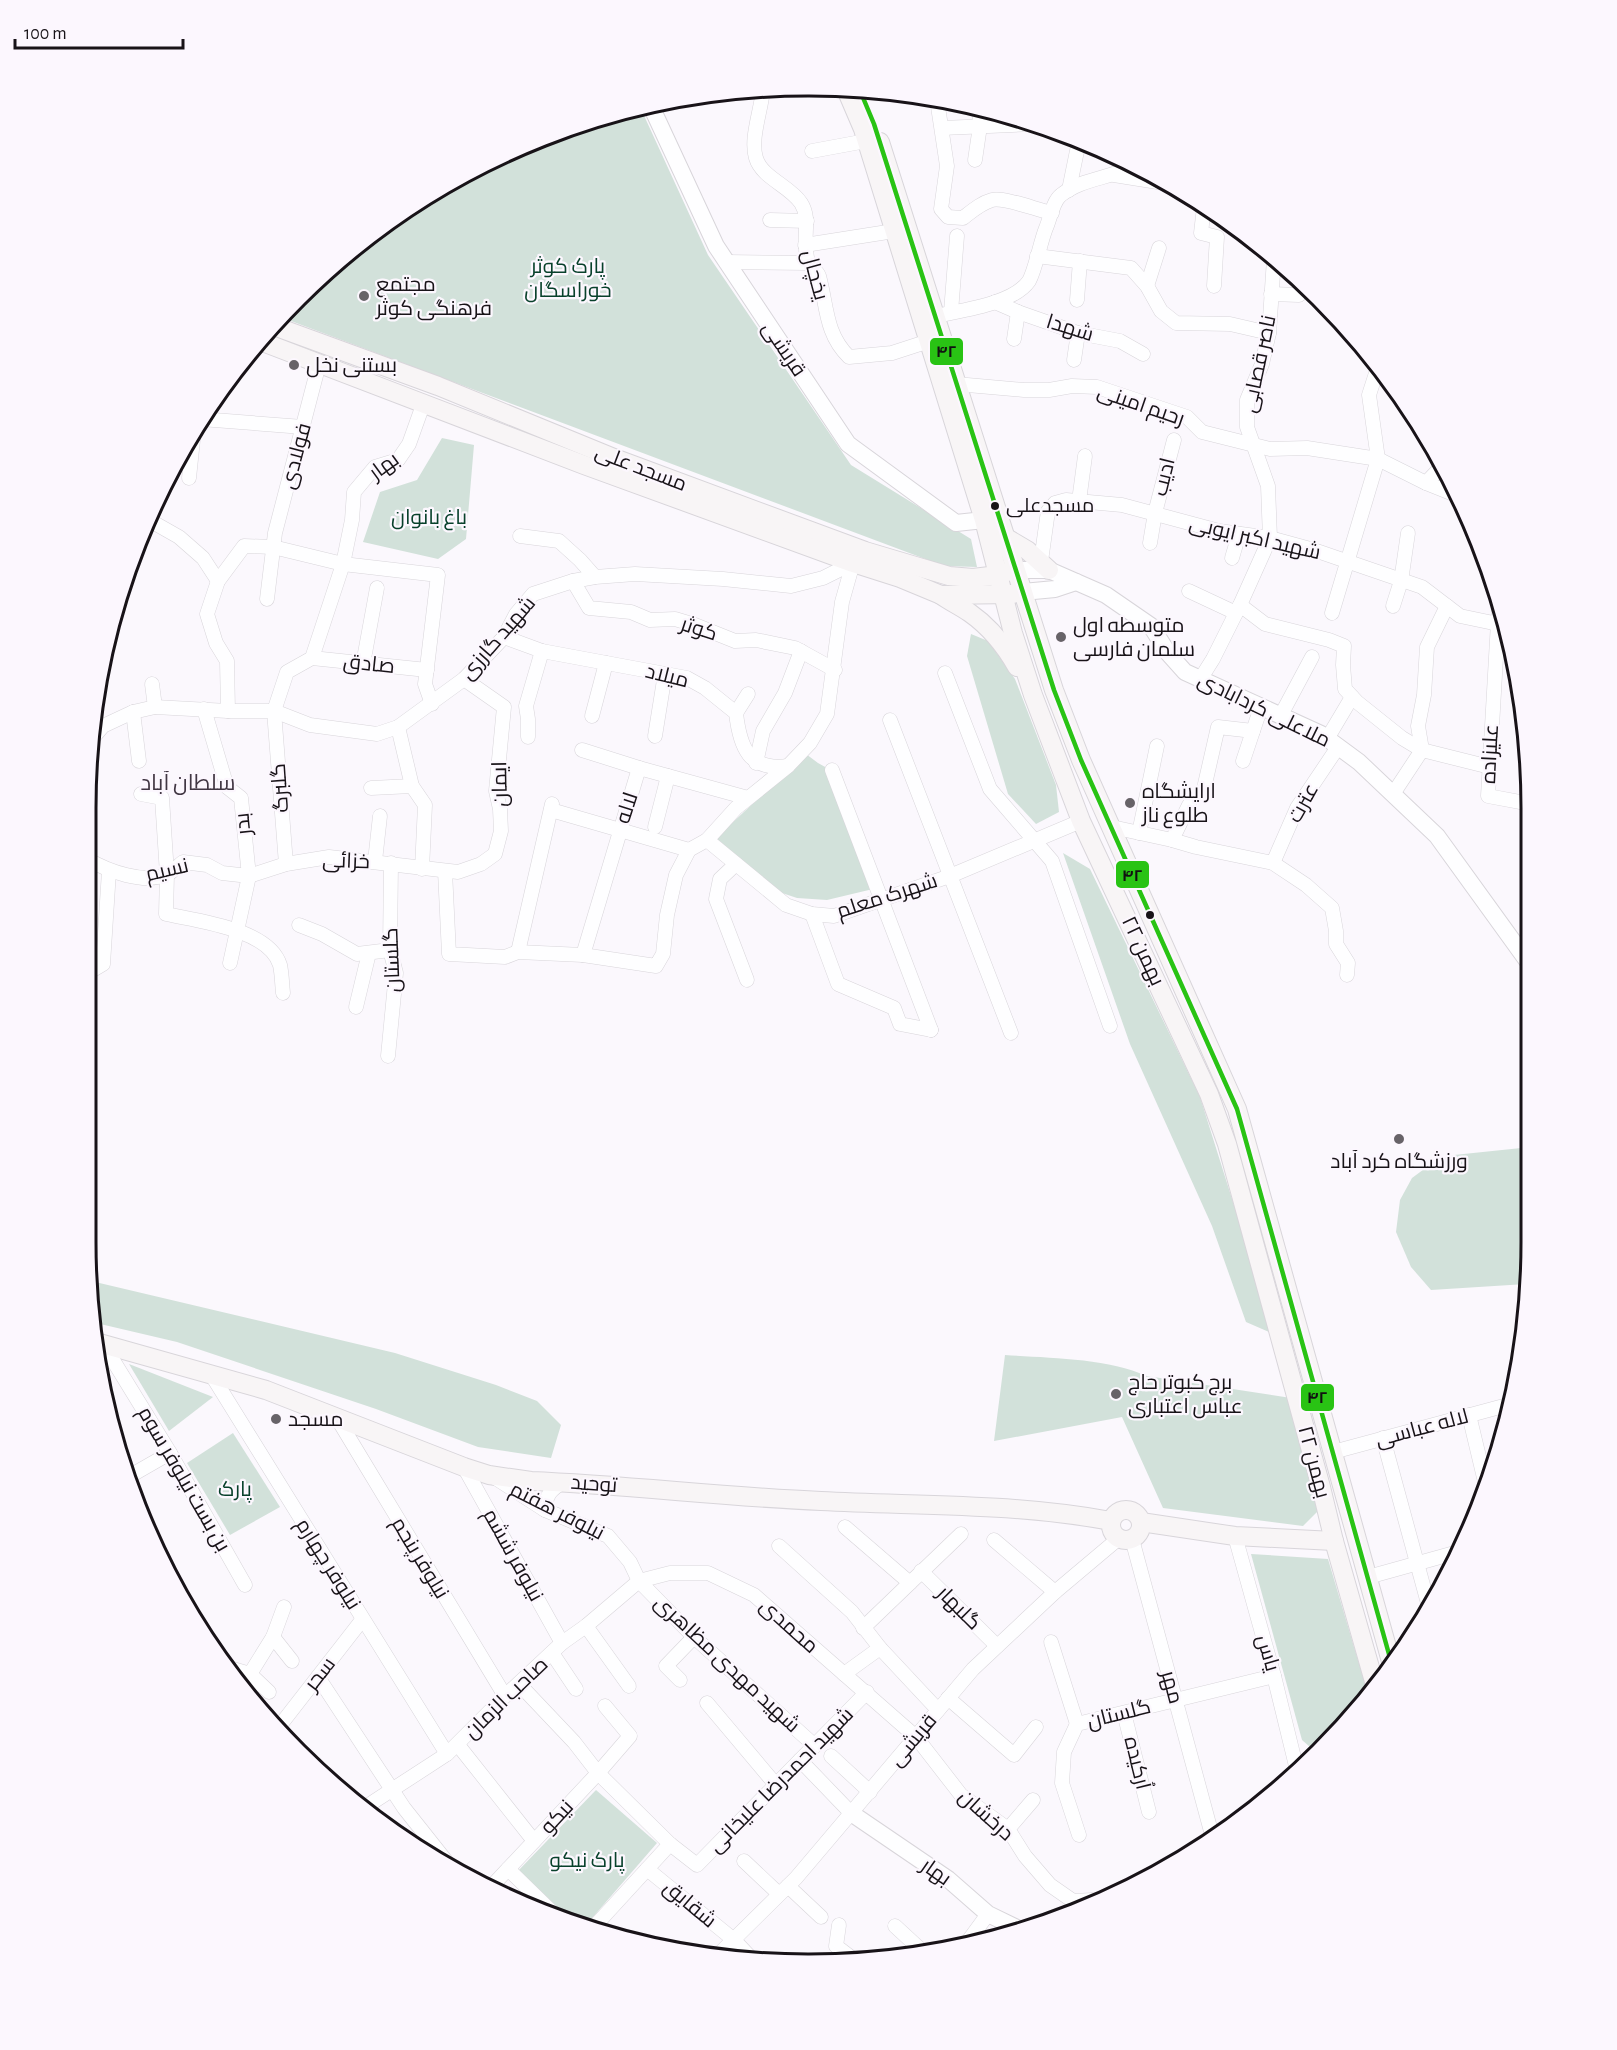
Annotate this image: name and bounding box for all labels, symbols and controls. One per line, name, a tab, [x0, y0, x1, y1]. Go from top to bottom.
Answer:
scale bar	[15, 12, 183, 50]
text: 100 m	[24, 25, 67, 43]
street label: یخچال	[795, 248, 832, 304]
park label: پارک کوثر خوراسگان	[524, 256, 612, 303]
place label: مجتمع فرهنگی کوثر	[375, 274, 492, 321]
marker: مجتمع فرهنگی کوثر	[357, 289, 371, 303]
street label: شهدا	[1043, 311, 1096, 347]
street label: ناصر قصابی	[1238, 313, 1282, 415]
street label: قریشی	[757, 318, 810, 381]
line badge: ۴۲	[929, 337, 964, 366]
text: ۴۲	[936, 344, 956, 360]
place label: بستنی نخل	[306, 355, 397, 378]
marker: بستنی نخل	[287, 358, 301, 372]
street label: رحیم امینی	[1094, 380, 1187, 433]
street label: فولادی	[277, 421, 317, 492]
street label: مسجد علی	[592, 441, 690, 497]
street label: بهار	[364, 448, 404, 486]
street label: ادیب	[1149, 456, 1179, 498]
place label: مسجدعلی	[1006, 496, 1094, 518]
marker: مسجدعلی	[989, 500, 1001, 512]
park label: باغ بانوان	[391, 507, 467, 531]
street label: شهید اکبر ایوبی	[1187, 513, 1323, 565]
street label: شهید گارزی	[457, 592, 541, 685]
street label: کوثر	[677, 613, 720, 646]
place label: متوسطه اول سلمان فارسی	[1073, 615, 1195, 662]
marker: متوسطه اول سلمان فارسی	[1054, 630, 1068, 644]
street label: صادق	[342, 651, 396, 679]
street label: میلاد	[643, 661, 691, 691]
street label: ملاعلی کردابادی	[1194, 669, 1334, 753]
street label: علیزاده	[1478, 724, 1503, 784]
street label: ایمان	[489, 761, 513, 807]
street label: گلبرگ	[268, 762, 293, 813]
district label: سلطان آباد	[140, 770, 236, 795]
street label: عترت	[1284, 780, 1323, 827]
place label: ارایشگاه طلوع ناز	[1141, 781, 1216, 829]
street label: لاله	[612, 790, 642, 826]
marker: ارایشگاه طلوع ناز	[1123, 796, 1137, 810]
street label: بدر	[231, 812, 256, 837]
street label: خزائی	[322, 850, 370, 874]
street label: نسیم	[143, 855, 191, 888]
line badge: ۴۲	[1115, 860, 1150, 889]
text: ۴۲	[1122, 868, 1142, 884]
street label: شهرک معلم	[834, 870, 941, 925]
unlabelled marker	[1144, 909, 1156, 921]
street label: ۲۲ بهمن	[1116, 913, 1168, 990]
street label: گلستان	[380, 927, 406, 993]
marker: ورزشگاه کرد آباد	[1392, 1132, 1406, 1146]
place label: ورزشگاه کرد آباد	[1330, 1149, 1468, 1173]
place label: برج کبوتر حاج عباس اعتباری	[1128, 1372, 1243, 1419]
line badge: ۴۲	[1300, 1383, 1335, 1412]
marker: برج کبوتر حاج عباس اعتباری	[1109, 1387, 1123, 1401]
text: ۴۲	[1307, 1390, 1327, 1406]
street label: بن بست نیلوفر سوم	[131, 1403, 234, 1557]
street label: لاله عباسی	[1373, 1405, 1471, 1452]
place label: مسجد	[288, 1409, 343, 1430]
marker: مسجد	[269, 1412, 283, 1426]
street label: ۲۲ بهمن	[1292, 1424, 1334, 1501]
street label: توحید	[570, 1472, 618, 1497]
street label: نیلوفر هفتم	[505, 1478, 608, 1546]
park label: پارک	[218, 1479, 252, 1503]
street label: نیلوفر ششم	[476, 1505, 547, 1606]
street label: نیلوفر پنجم	[385, 1514, 452, 1604]
street label: نیلوفر چهارم	[289, 1515, 364, 1615]
street label: گلبهار	[931, 1581, 985, 1635]
street label: شهید مهدی مظاهری	[649, 1591, 804, 1738]
street label: محمدی	[754, 1595, 822, 1659]
street label: یاس	[1251, 1632, 1283, 1675]
street label: سحر	[300, 1653, 340, 1696]
street label: صاحب الزمان	[460, 1653, 553, 1744]
street label: مهر	[1155, 1667, 1186, 1706]
street label: گلستان	[1085, 1696, 1154, 1734]
street label: شهید احمدرضا علیخانی	[705, 1704, 859, 1858]
street label: قریشی	[885, 1710, 942, 1772]
street label: اُرکیده	[1119, 1734, 1156, 1792]
street label: درخشان	[953, 1785, 1017, 1846]
street label: نیکو	[536, 1796, 578, 1839]
park label: پارک نیکو	[550, 1850, 625, 1874]
street label: بهار	[915, 1854, 955, 1891]
street label: شقایق	[658, 1876, 720, 1933]

